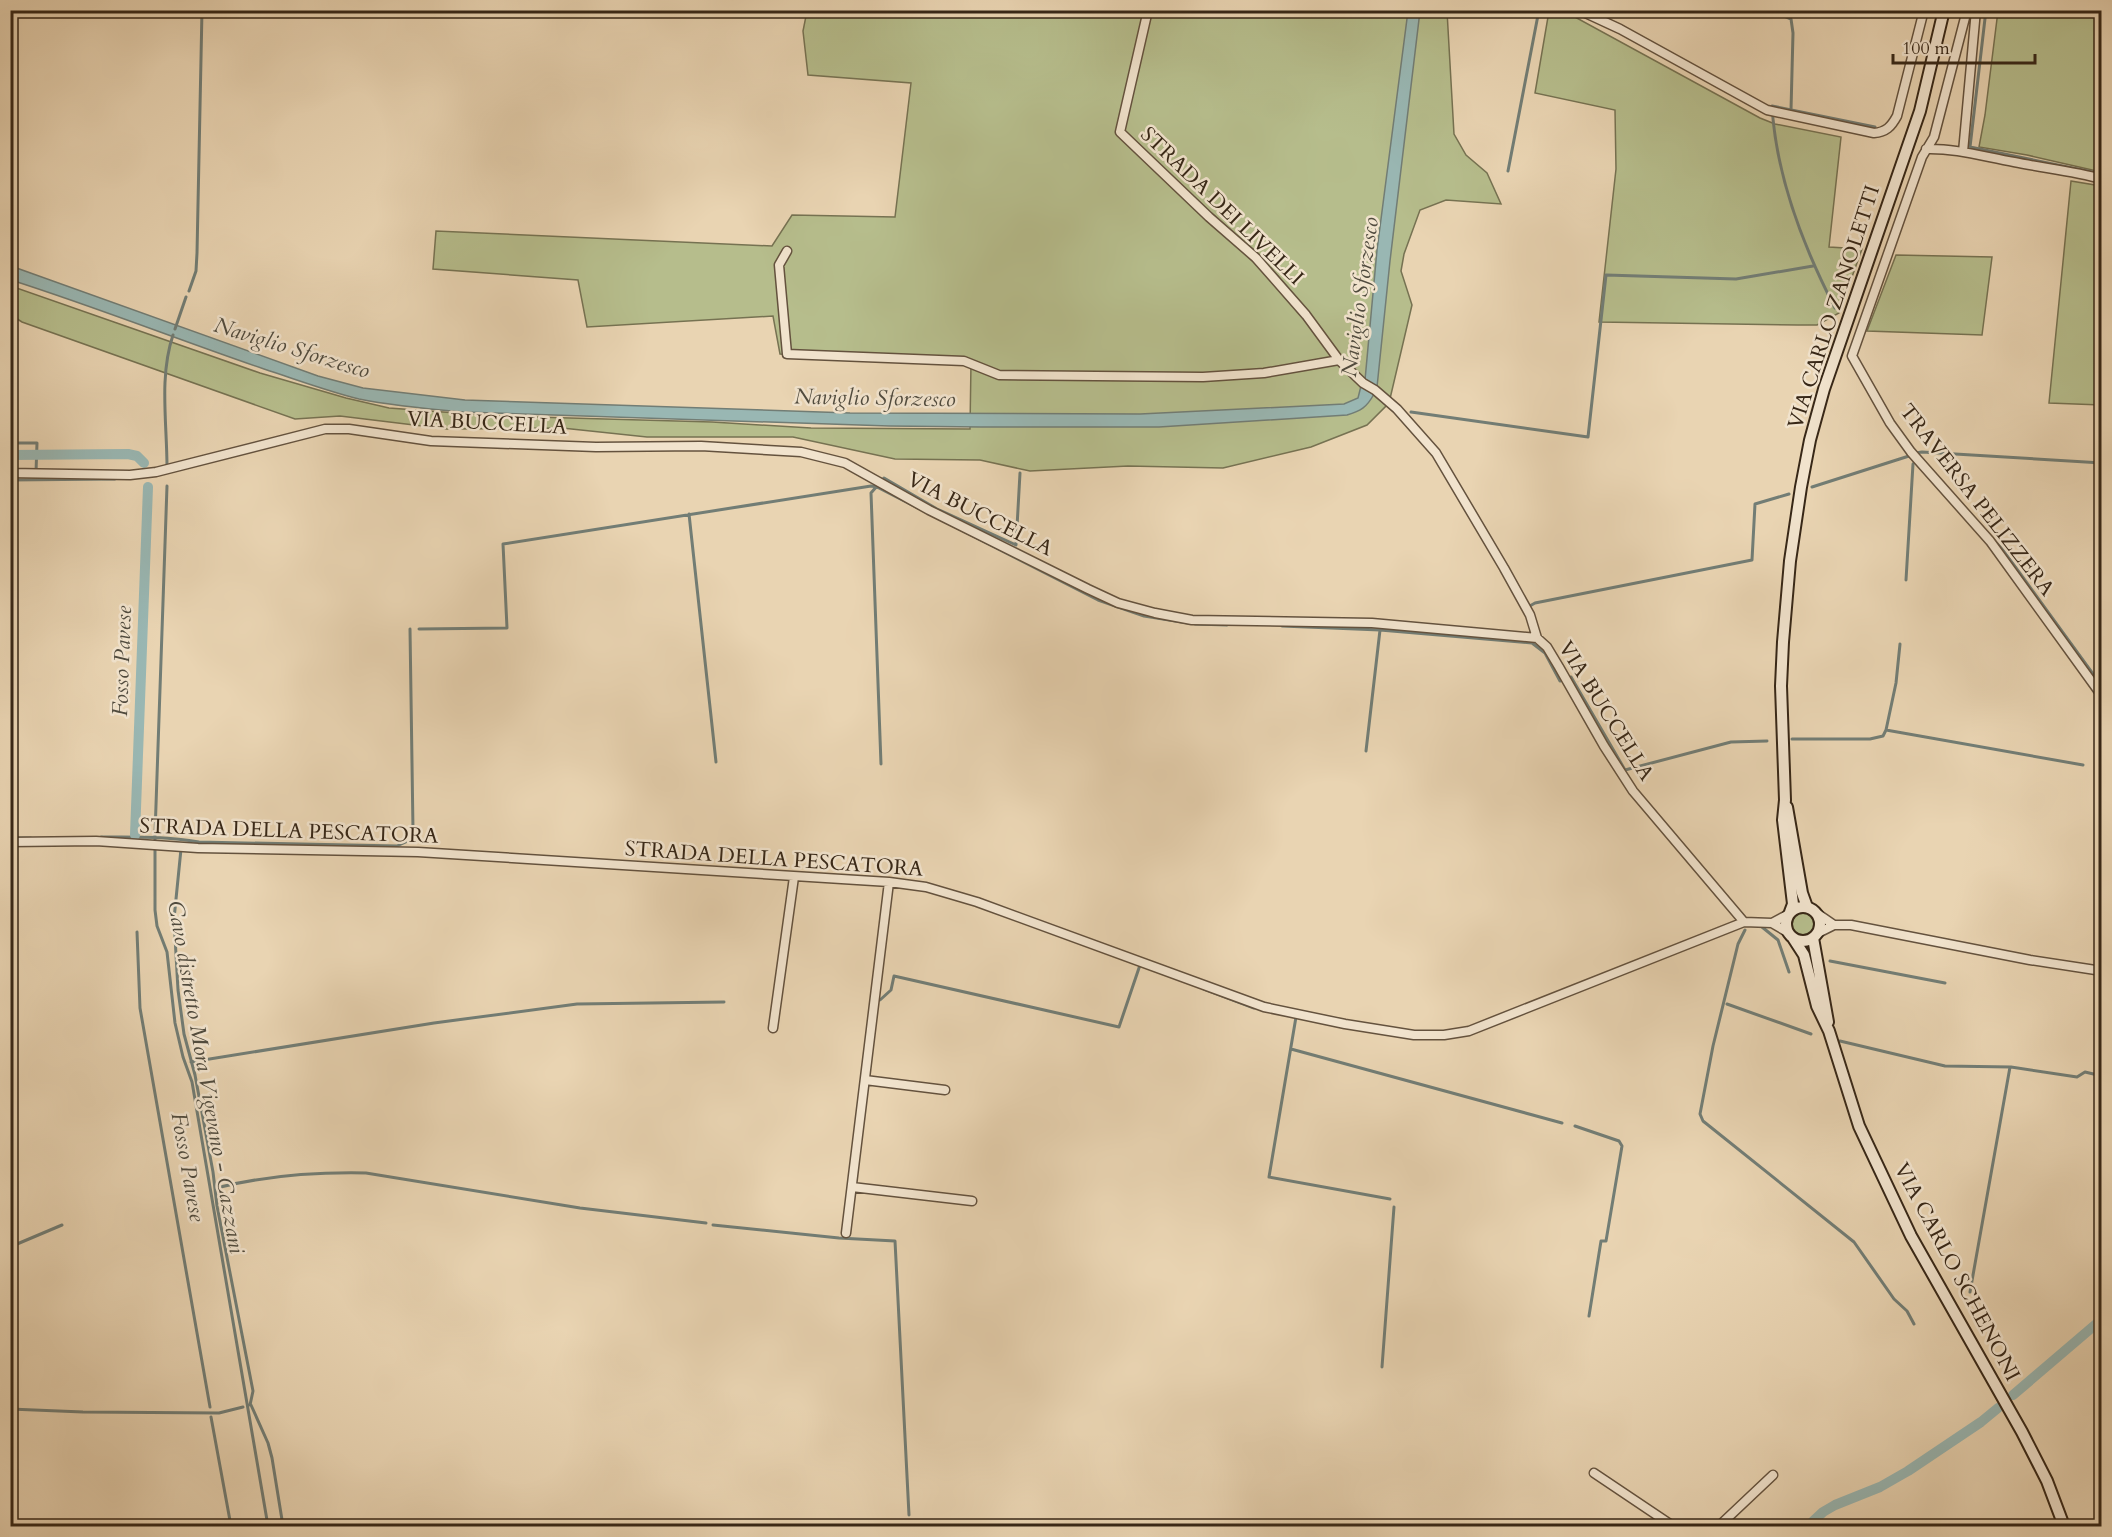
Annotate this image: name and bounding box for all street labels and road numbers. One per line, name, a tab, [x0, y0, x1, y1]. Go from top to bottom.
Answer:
street label: STRADA DEI LIVELLI	[1134, 120, 1310, 292]
street label: VIA CARLO ZANOLETTI	[1781, 181, 1887, 433]
street label: TRAVERSA PELIZZERA	[1893, 398, 2061, 602]
street label: VIA BUCCELLA	[406, 404, 568, 442]
street label: VIA BUCCELLA	[902, 465, 1058, 563]
street label: VIA BUCCELLA	[1551, 635, 1661, 787]
street label: STRADA DELLA PESCATORA	[139, 811, 439, 851]
street label: STRADA DELLA PESCATORA	[624, 834, 924, 884]
street label: VIA CARLO SCHENONI	[1887, 1158, 2027, 1386]

